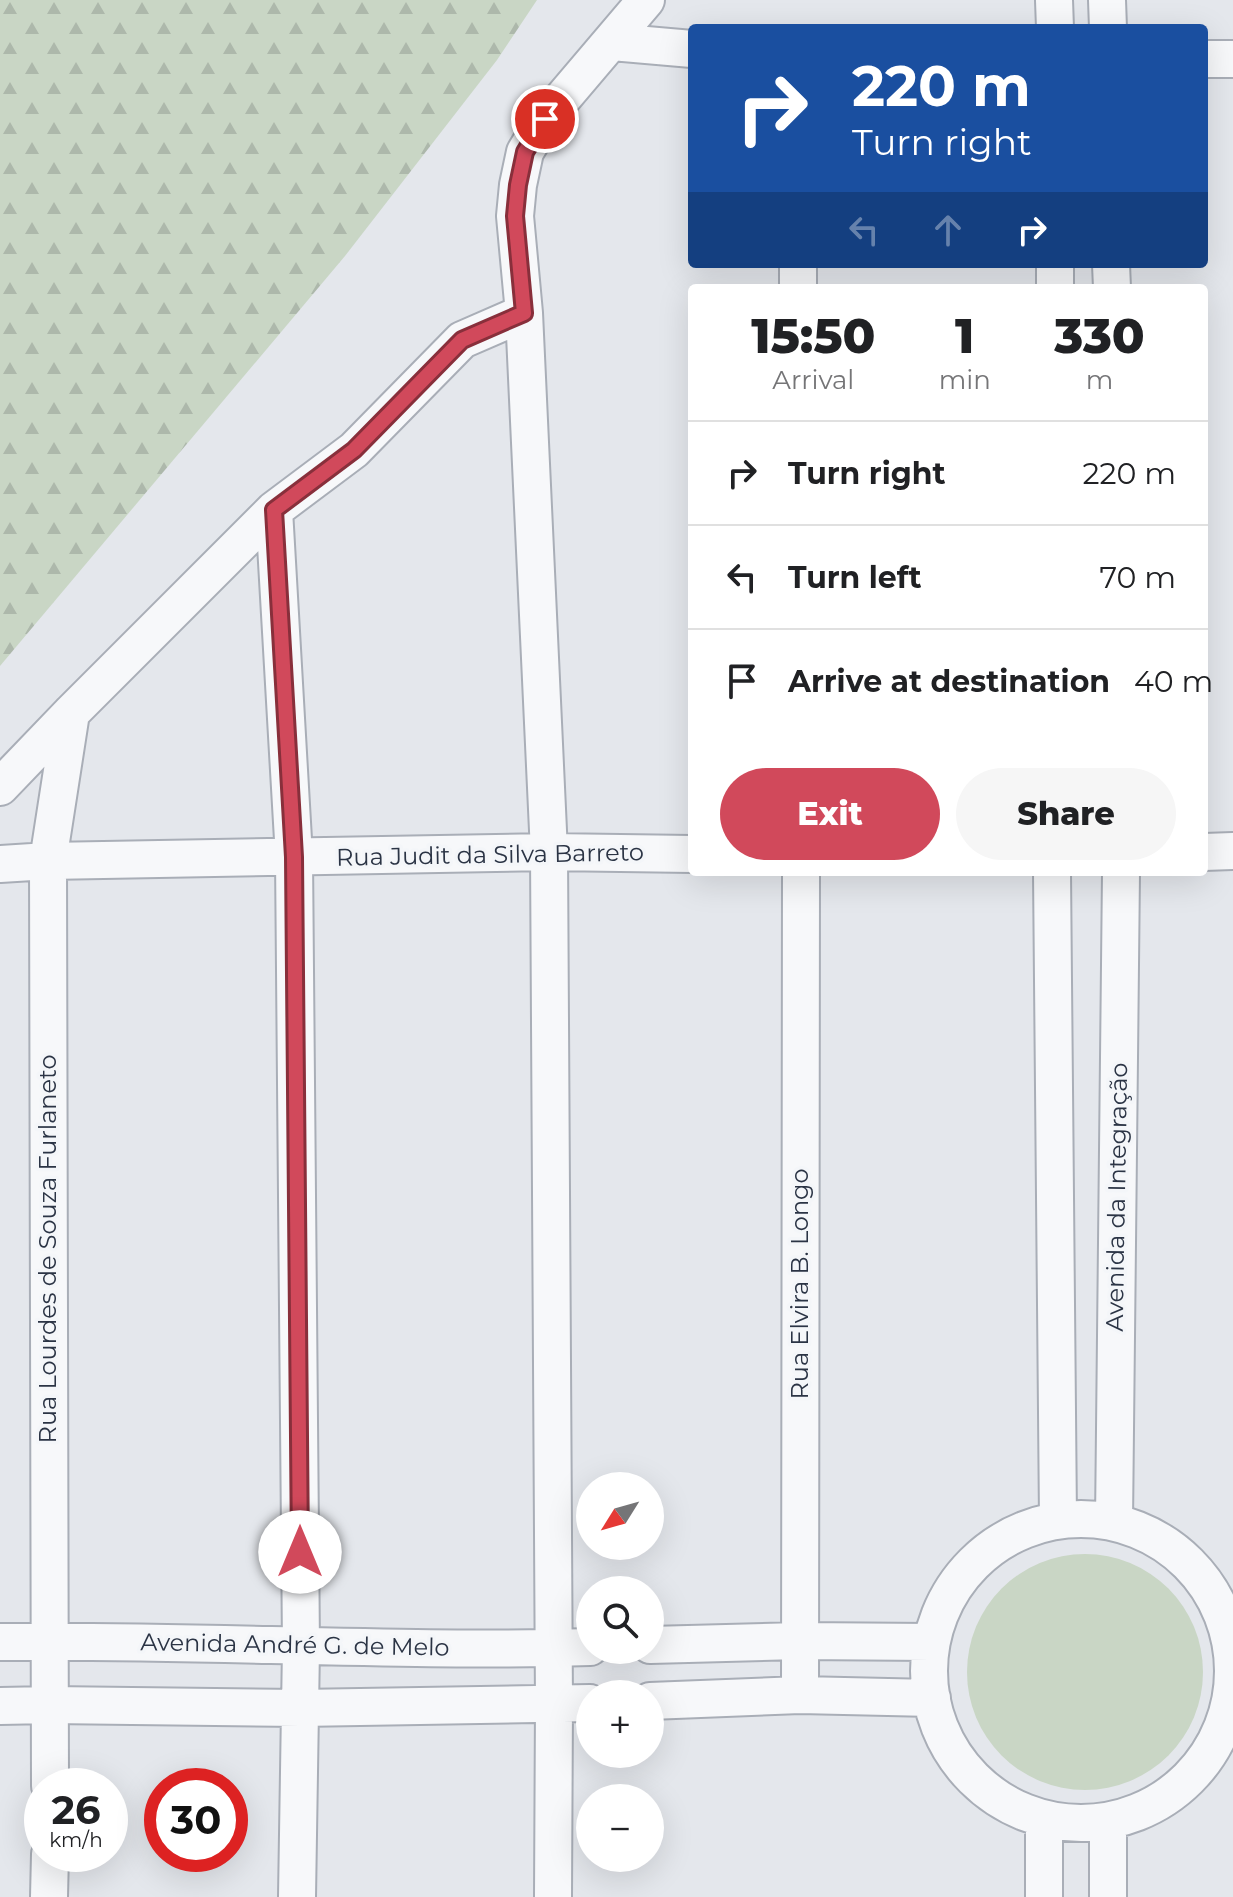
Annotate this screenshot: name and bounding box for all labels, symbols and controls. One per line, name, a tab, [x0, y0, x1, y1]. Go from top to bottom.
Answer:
text: 220 m	[852, 52, 1031, 120]
icon: right	[720, 56, 824, 160]
pin	[511, 85, 579, 153]
icon: arrive	[523, 97, 567, 141]
text: Turn right	[852, 120, 1032, 164]
icon: left	[842, 208, 886, 252]
icon: ahead	[926, 208, 970, 252]
icon: right	[1010, 208, 1054, 252]
text: 15:50	[751, 307, 875, 365]
text: 1	[955, 307, 975, 365]
text: 330	[1054, 307, 1145, 365]
text: Arrival	[772, 364, 854, 396]
text: min	[939, 364, 991, 396]
text: m	[1086, 364, 1113, 396]
icon: right	[720, 451, 764, 495]
text: Turn right	[788, 455, 945, 492]
text: 220 m	[1082, 455, 1176, 492]
icon: left	[720, 555, 764, 599]
text: Turn left	[788, 559, 921, 596]
text: 70 m	[1099, 559, 1176, 596]
icon: arrive	[720, 659, 764, 703]
text: Arrive at destination	[788, 663, 1110, 700]
text: 40 m	[1134, 663, 1213, 700]
button: Exit	[720, 768, 940, 860]
button: Share	[956, 768, 1176, 860]
street label: Rua Judit da Silva Barreto	[336, 837, 644, 872]
street label: Rua Lourdes de Souza Furlaneto	[33, 1055, 62, 1443]
street label: Avenida da Integração	[1100, 1062, 1133, 1332]
street label: Rua Elvira B. Longo	[785, 1168, 814, 1400]
north arrow	[576, 1472, 664, 1560]
map controls	[576, 1472, 664, 1872]
position arrow	[258, 1510, 342, 1594]
button: search	[576, 1576, 664, 1664]
street label: Avenida André G. de Melo	[140, 1627, 450, 1662]
button: +	[576, 1680, 664, 1768]
speed limit sign: 30	[144, 1768, 248, 1872]
button: −	[576, 1784, 664, 1872]
text: 26	[51, 1785, 101, 1834]
text: km/h	[49, 1828, 103, 1852]

